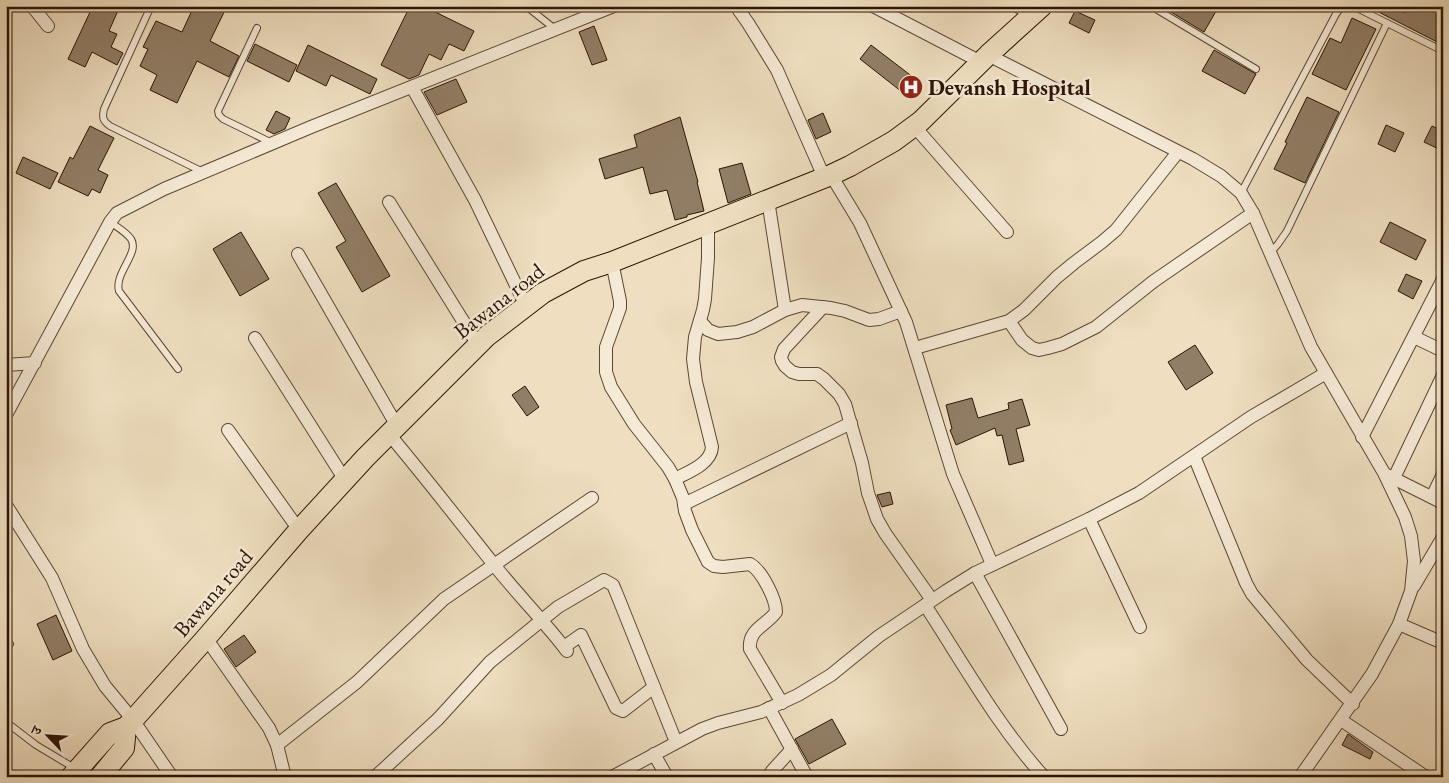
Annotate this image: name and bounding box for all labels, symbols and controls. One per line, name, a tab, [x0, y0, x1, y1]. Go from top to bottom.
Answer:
place label: Devansh Hospital	[928, 73, 1091, 102]
hospital icon: Devansh Hospital	[898, 74, 924, 100]
street label: Bawana road	[448, 256, 551, 345]
street label: Bawana road	[167, 542, 260, 643]
north arrow	[22, 710, 72, 760]
text: उ	[26, 723, 46, 738]

